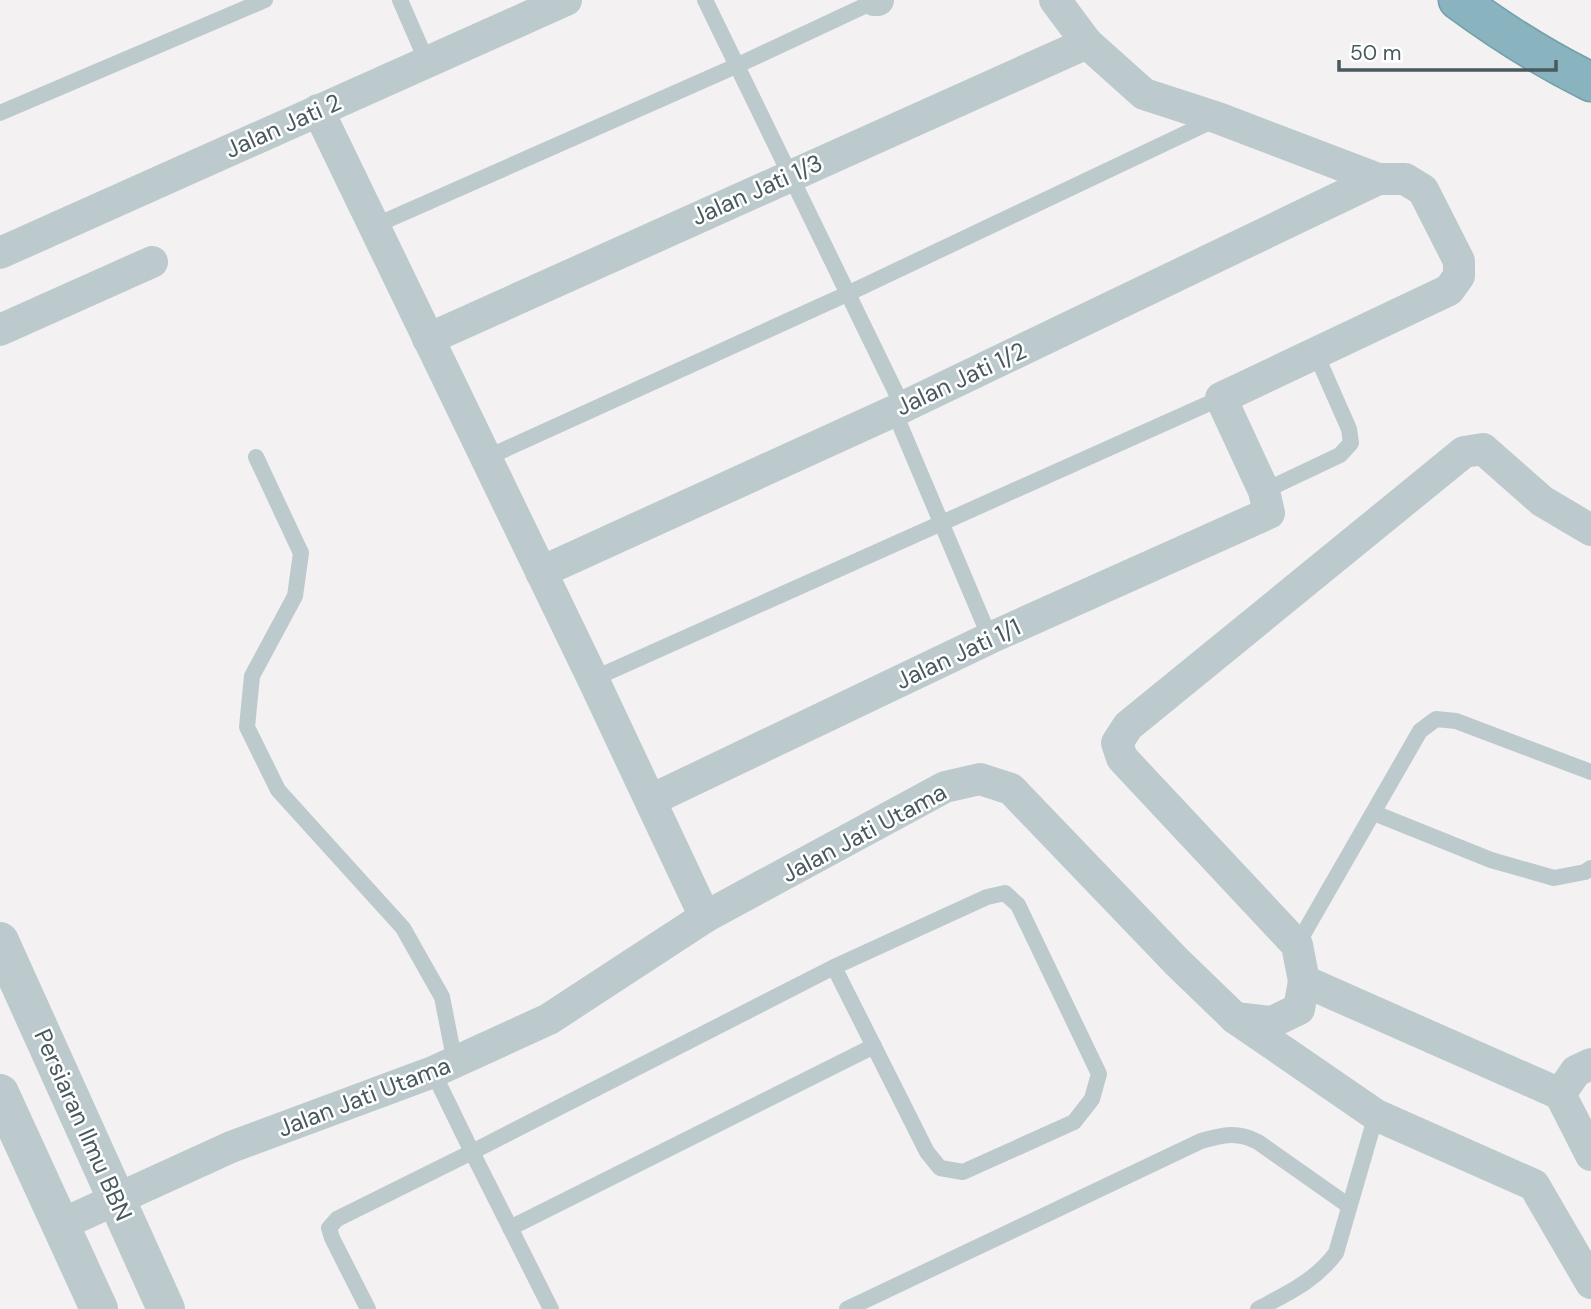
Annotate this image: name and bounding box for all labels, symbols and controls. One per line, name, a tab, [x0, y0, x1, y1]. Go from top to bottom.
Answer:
scale bar	[1339, 28, 1556, 72]
text: 50 m	[1350, 39, 1401, 67]
street label: Jalan Jati 2	[220, 86, 346, 165]
street label: Jalan Jati 1/3	[687, 147, 827, 232]
street label: Jalan Jati 1/2	[890, 335, 1031, 422]
street label: Jalan Jati 1/1	[890, 611, 1025, 696]
street label: Jalan Jati Utama	[776, 776, 952, 889]
street label: Persiaran Ilmu BBN	[27, 1024, 140, 1226]
street label: Jalan Jati Utama	[273, 1049, 455, 1144]

